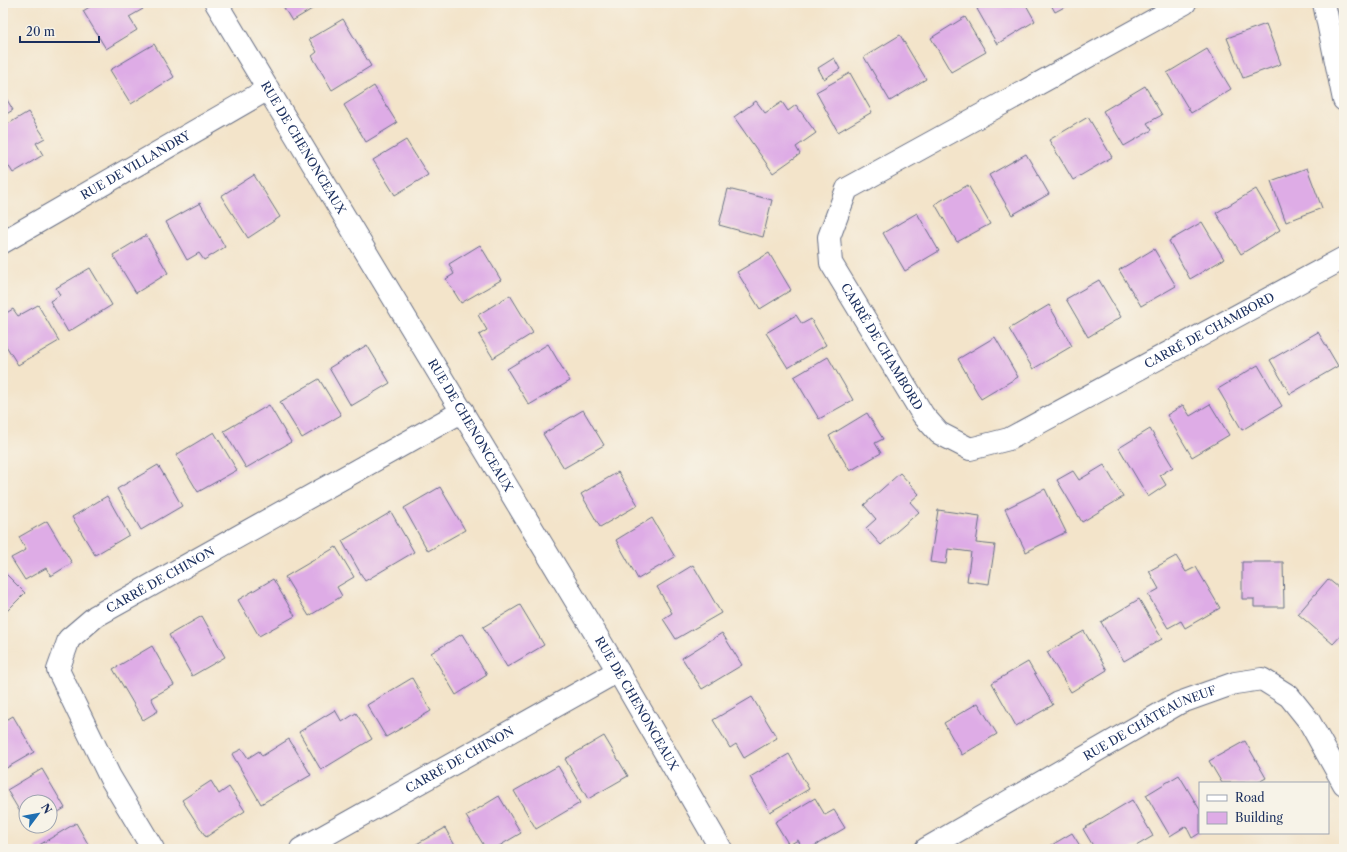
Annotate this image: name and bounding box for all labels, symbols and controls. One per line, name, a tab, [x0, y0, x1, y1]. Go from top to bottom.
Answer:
scale bar	[20, 18, 99, 44]
text: 20 m	[26, 24, 55, 39]
street label: RUE DE CHENONCEAUX	[258, 78, 350, 217]
street label: RUE DE VILLANDRY	[78, 127, 193, 203]
street label: CARRÉ DE CHAMBORD	[838, 280, 926, 413]
street label: CARRÉ DE CHAMBORD	[1142, 289, 1277, 371]
street label: RUE DE CHENONCEAUX	[425, 356, 517, 495]
street label: CARRÉ DE CHINON	[103, 543, 217, 616]
street label: RUE DE CHENONCEAUX	[592, 634, 682, 773]
street label: RUE DE CHÂTEAUNEUF	[1080, 682, 1218, 764]
street label: CARRÉ DE CHINON	[403, 723, 516, 796]
legend	[1199, 782, 1329, 834]
text: Road	[1235, 790, 1265, 805]
north arrow	[18, 794, 58, 834]
text: N	[38, 801, 55, 817]
text: Building	[1235, 810, 1283, 825]

